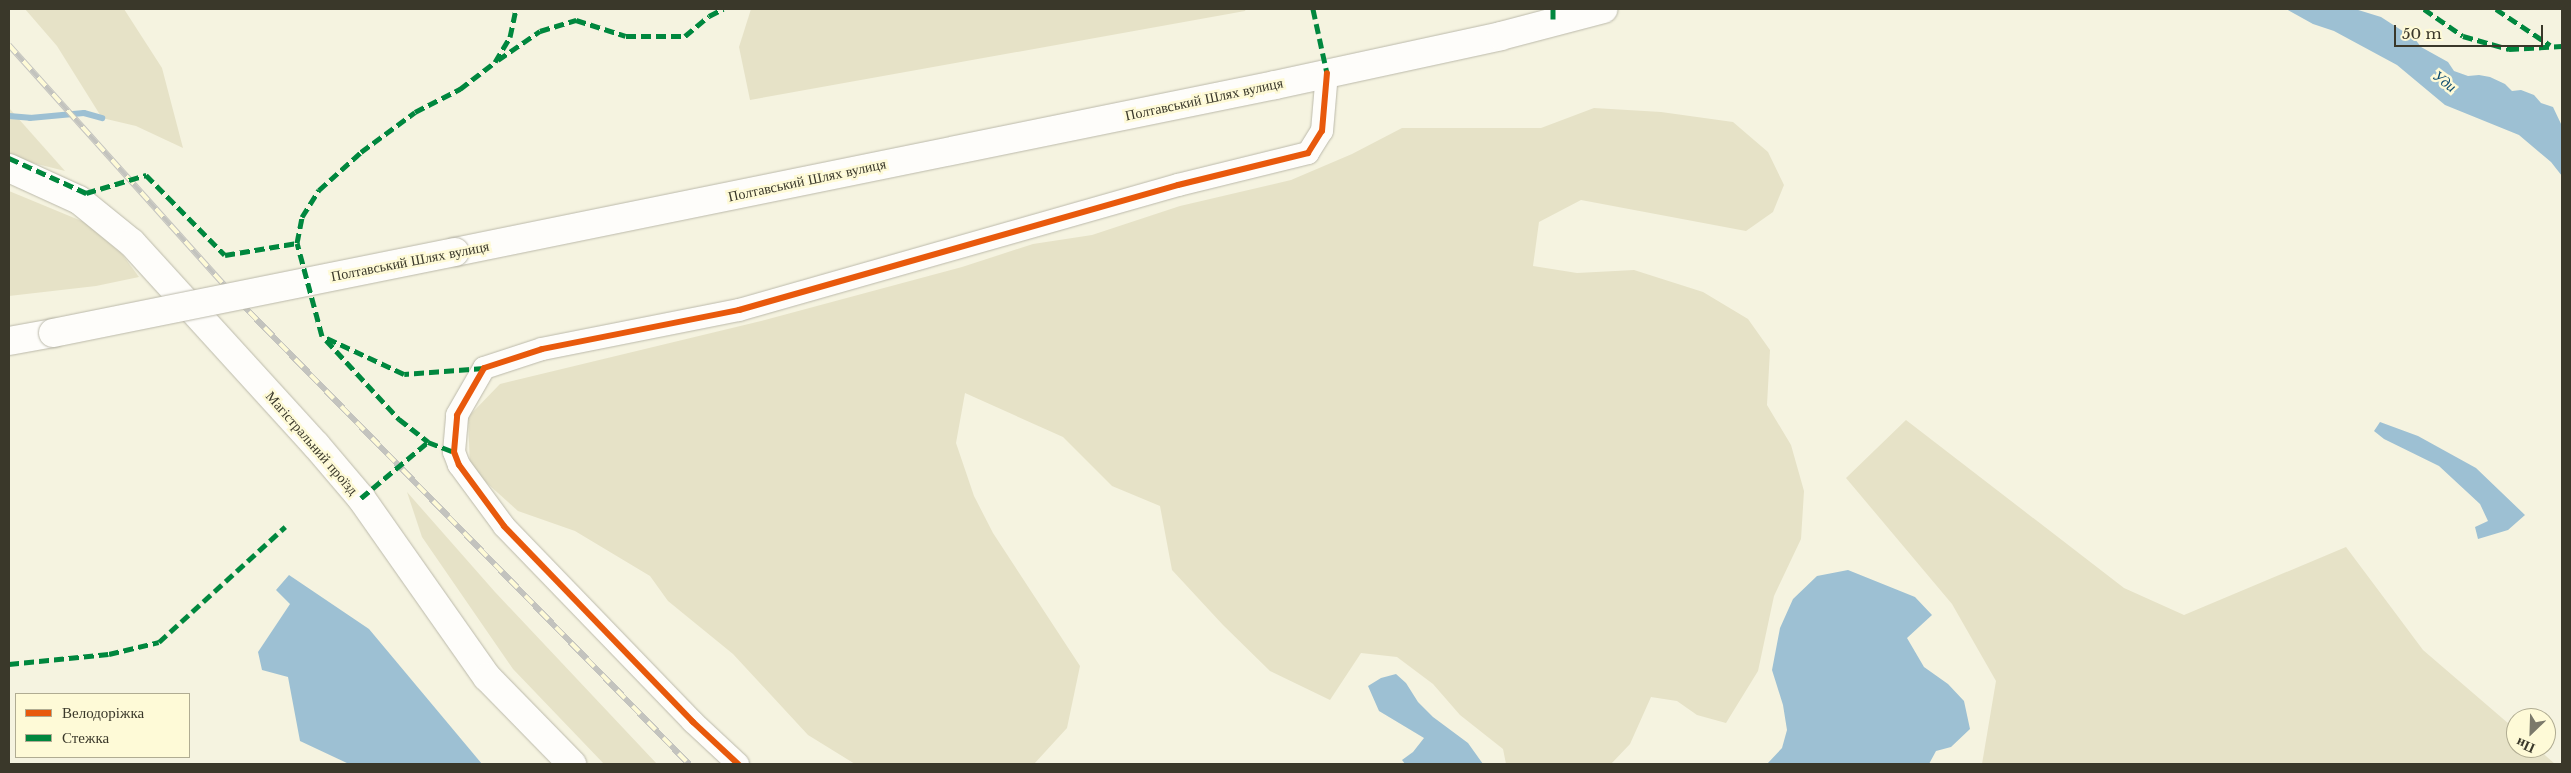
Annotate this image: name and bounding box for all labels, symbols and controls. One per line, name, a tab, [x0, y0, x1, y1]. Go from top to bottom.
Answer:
scale bar	[2396, 15, 2545, 47]
text: 50 m	[2402, 24, 2442, 43]
water label: Уди	[2430, 66, 2460, 96]
street label: Полтавський Шлях вулиця	[1124, 74, 1284, 124]
street label: Полтавський Шлях вулиця	[727, 155, 887, 205]
street label: Полтавський Шлях вулиця	[329, 237, 491, 285]
street label: Магістральний проїзд	[262, 388, 362, 498]
legend	[15, 693, 190, 758]
text: Велодоріжка	[62, 703, 144, 722]
north arrow	[2506, 708, 2556, 758]
text: Стежка	[62, 728, 109, 747]
text: Пн	[2513, 734, 2538, 758]

